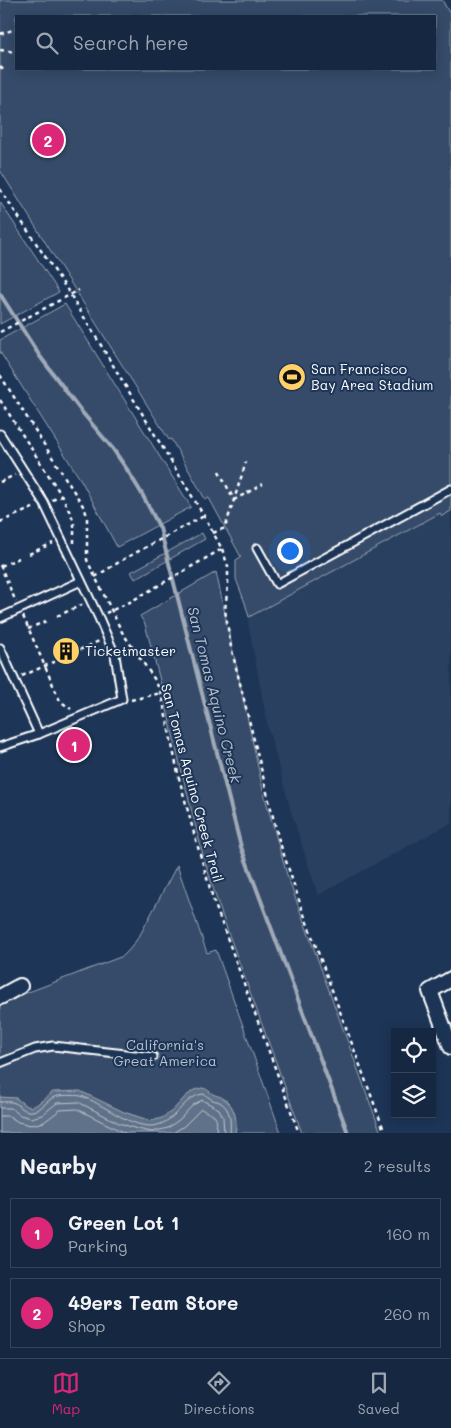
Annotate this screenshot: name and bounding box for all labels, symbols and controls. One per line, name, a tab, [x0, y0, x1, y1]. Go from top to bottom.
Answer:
search box	[15, 15, 436, 70]
icon: search	[33, 29, 61, 57]
text: Search here	[73, 30, 189, 55]
pin: 2	[32, 121, 64, 159]
place label: San Francisco Bay Area Stadium	[311, 359, 434, 394]
sports icon: San Francisco Bay Area Stadium	[277, 362, 307, 392]
your location	[277, 538, 303, 564]
water label: San Tomas Aquino Creek	[183, 604, 247, 786]
building icon: Ticketmaster	[51, 636, 81, 666]
place label: Ticketmaster	[85, 641, 176, 660]
street label: San Tomas Aquino Creek Trail	[157, 681, 228, 884]
pin: 1	[58, 726, 90, 764]
map controls	[391, 1028, 436, 1118]
button: locate	[391, 1028, 436, 1073]
park label: California's Great America	[113, 1035, 217, 1070]
button: layers	[391, 1073, 436, 1118]
text: Nearby	[20, 1152, 97, 1179]
text: 2 results	[364, 1155, 431, 1176]
text: Green Lot 1	[68, 1210, 179, 1235]
text: 1	[33, 1223, 41, 1244]
text: 160 m	[385, 1223, 430, 1244]
text: Parking	[68, 1235, 127, 1256]
text: 49ers Team Store	[68, 1290, 238, 1315]
text: 2	[33, 1303, 41, 1324]
text: 260 m	[384, 1303, 430, 1324]
text: Shop	[68, 1315, 105, 1336]
tab: Map	[52, 1369, 80, 1418]
tab: Directions	[183, 1369, 255, 1418]
tab: Saved	[358, 1369, 399, 1418]

